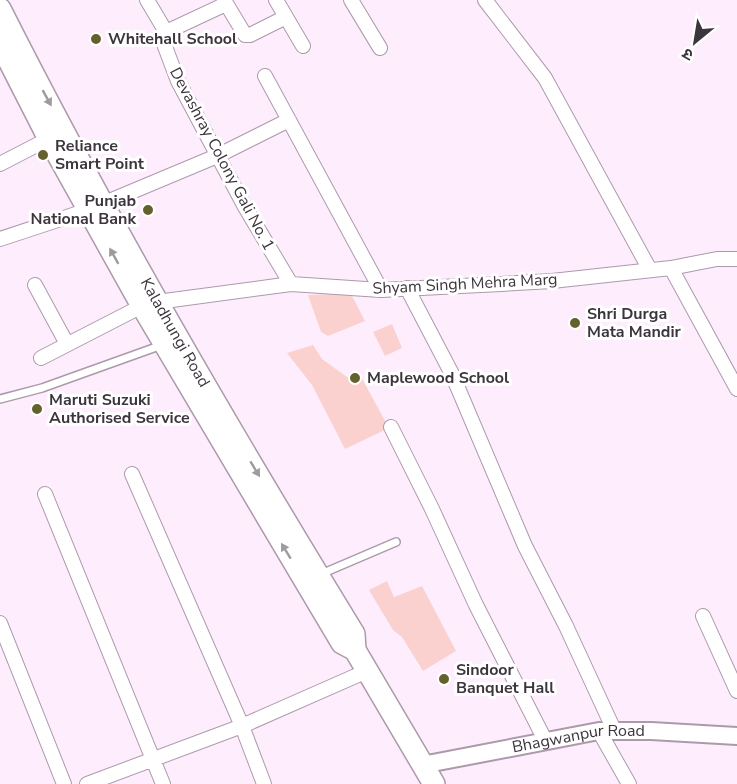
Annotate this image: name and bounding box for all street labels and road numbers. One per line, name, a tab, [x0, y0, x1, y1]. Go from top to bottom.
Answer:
street label: Devashray Colony Gali No. 1	[164, 64, 280, 254]
street label: Shyam Singh Mehra Marg	[372, 268, 558, 300]
street label: Kaladhungi Road	[135, 274, 215, 391]
street label: Bhagwanpur Road	[510, 720, 645, 758]

